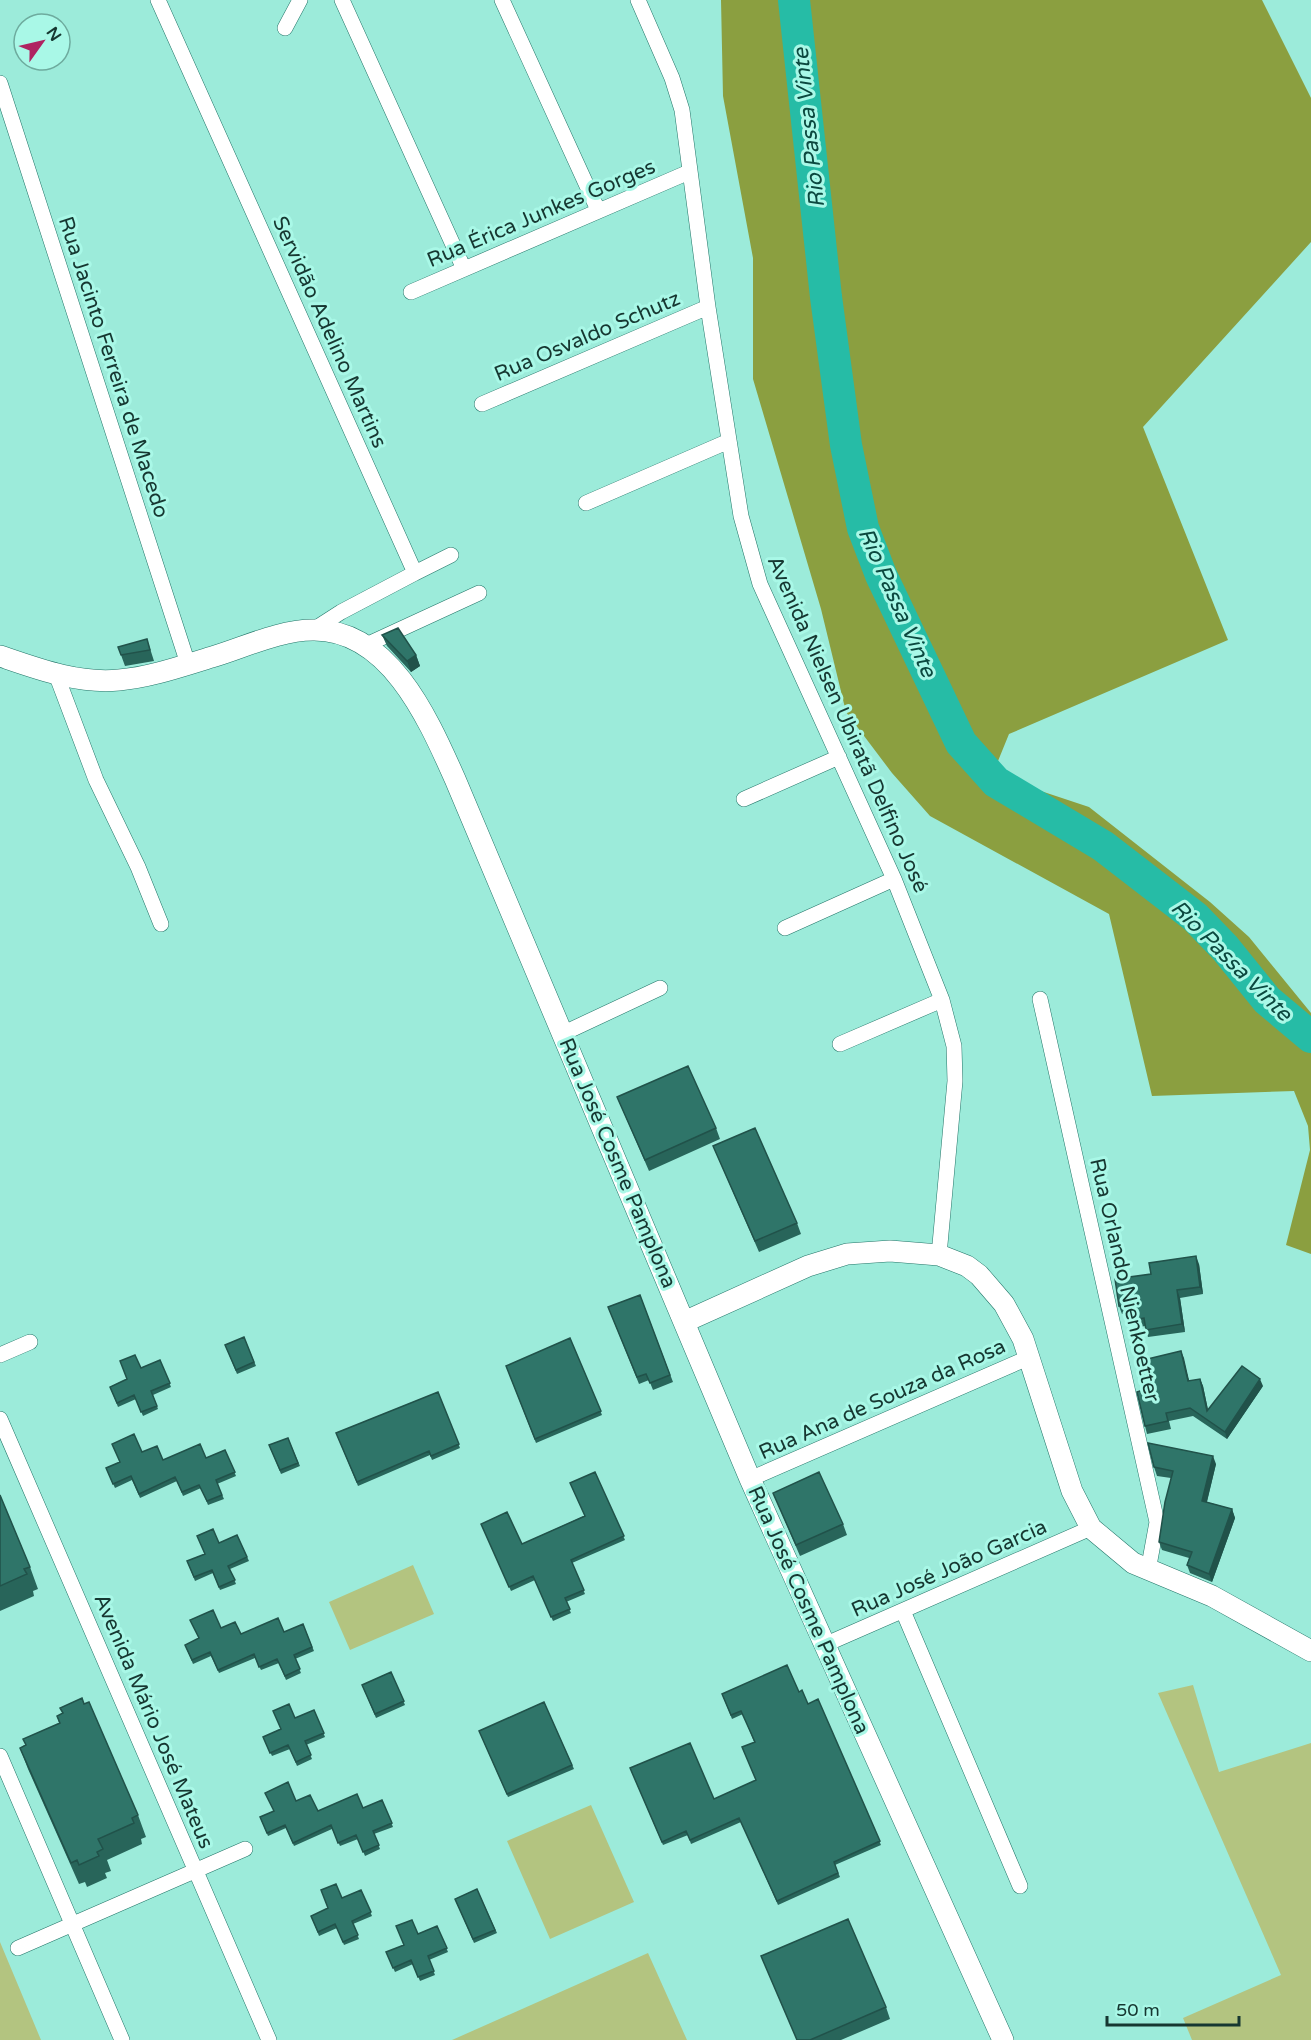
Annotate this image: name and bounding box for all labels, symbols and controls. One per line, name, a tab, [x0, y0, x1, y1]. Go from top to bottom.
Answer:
north arrow	[12, 12, 72, 72]
text: N	[42, 23, 65, 45]
water label: Rio Passa Vinte	[788, 45, 830, 209]
street label: Rua Érica Junkes Gorges	[423, 154, 659, 273]
street label: Rua Jacinto Ferreira de Macedo	[53, 213, 174, 521]
street label: Servidão Adelino Martins	[267, 213, 392, 452]
street label: Rua Osvaldo Schutz	[490, 286, 684, 387]
water label: Rio Passa Vinte	[853, 524, 942, 682]
street label: Avenida Nielsen Ubiratã Delfino José	[762, 552, 933, 897]
water label: Rio Passa Vinte	[1165, 895, 1298, 1028]
street label: Rua José Cosme Pamplona	[553, 1034, 682, 1292]
street label: Rua Orlando Nienkoetter	[1084, 1156, 1165, 1404]
street label: Rua Ana de Souza da Rosa	[755, 1334, 1009, 1465]
street label: Rua José Cosme Pamplona	[742, 1482, 875, 1738]
street label: Rua José João Garcia	[848, 1514, 1051, 1623]
street label: Avenida Mário José Mateus	[88, 1590, 219, 1852]
scale bar	[1107, 1989, 1239, 2027]
text: 50 m	[1116, 1999, 1160, 2021]

